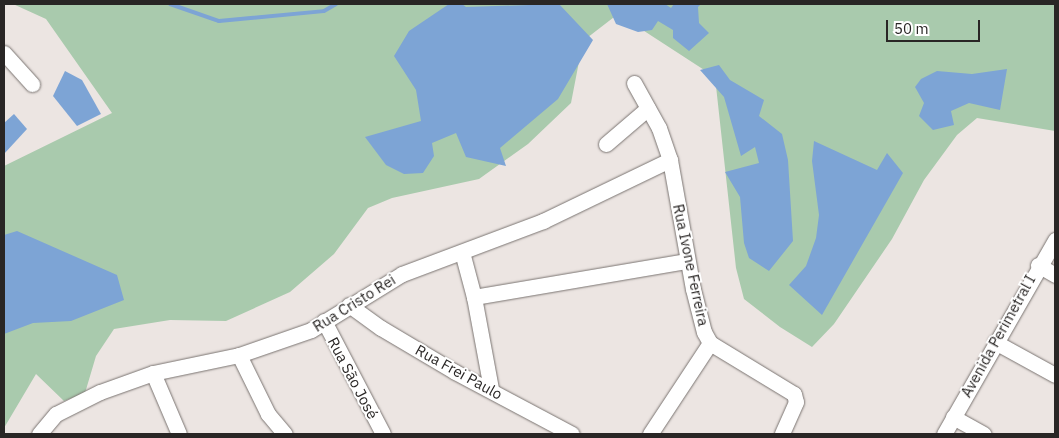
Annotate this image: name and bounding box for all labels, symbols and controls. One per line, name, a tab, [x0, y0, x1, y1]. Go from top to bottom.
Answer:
scale bar	[889, 10, 983, 42]
text: 50 m	[894, 19, 929, 38]
street label: Rua Ivone Ferreira	[669, 202, 713, 328]
street label: Rua Cristo Rei	[309, 270, 399, 336]
street label: Avenida Perimetral I	[957, 272, 1039, 400]
street label: Rua São José	[324, 334, 382, 422]
street label: Rua Frei Paulo	[412, 341, 506, 403]

